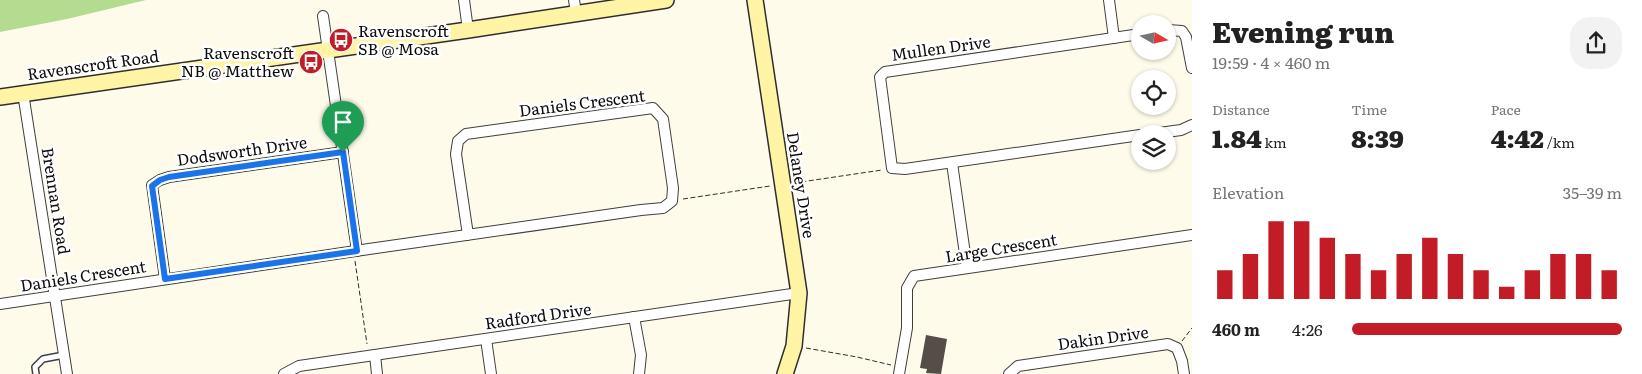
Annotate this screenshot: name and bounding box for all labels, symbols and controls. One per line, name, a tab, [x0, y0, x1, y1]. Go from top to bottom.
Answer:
text: Evening run	[1212, 10, 1394, 52]
north arrow	[1131, 15, 1176, 60]
map controls	[1131, 15, 1176, 170]
button: share	[1570, 17, 1622, 69]
place label: Ravenscroft SB @ Mosa	[358, 18, 449, 60]
bus stop icon: Ravenscroft SB @ Mosa	[328, 27, 354, 53]
street label: Mullen Drive	[890, 28, 992, 66]
place label: Ravenscroft NB @ Matthew	[181, 40, 294, 82]
street label: Ravenscroft Road	[25, 43, 160, 85]
bus stop icon: Ravenscroft NB @ Matthew	[298, 49, 324, 75]
text: 19:59 · 4 × 460 m	[1212, 50, 1330, 74]
button: locate	[1131, 70, 1176, 115]
street label: Daniels Crescent	[517, 82, 647, 122]
text: Distance	[1212, 99, 1270, 119]
text: Time	[1351, 99, 1387, 119]
text: Pace	[1491, 99, 1521, 119]
pin	[322, 101, 364, 152]
icon: arrive	[329, 108, 357, 136]
text: 1.84	[1212, 119, 1262, 156]
text: 8:39	[1351, 119, 1404, 156]
text: 4:42	[1491, 119, 1544, 156]
button: layers	[1131, 125, 1176, 170]
street label: Dodsworth Drive	[175, 129, 309, 171]
street label: Delaney Drive	[782, 130, 822, 240]
text: km	[1262, 132, 1287, 152]
text: /km	[1544, 132, 1575, 152]
street label: Brennan Road	[37, 146, 77, 256]
text: Elevation	[1212, 180, 1284, 204]
text: 35–39 m	[1562, 180, 1622, 204]
street label: Large Crescent	[943, 226, 1059, 268]
street label: Daniels Crescent	[18, 253, 148, 297]
street label: Radford Drive	[483, 296, 593, 334]
text: 460 m	[1212, 317, 1260, 341]
text: 4:26	[1292, 317, 1323, 341]
street label: Dakin Drive	[1056, 319, 1150, 355]

